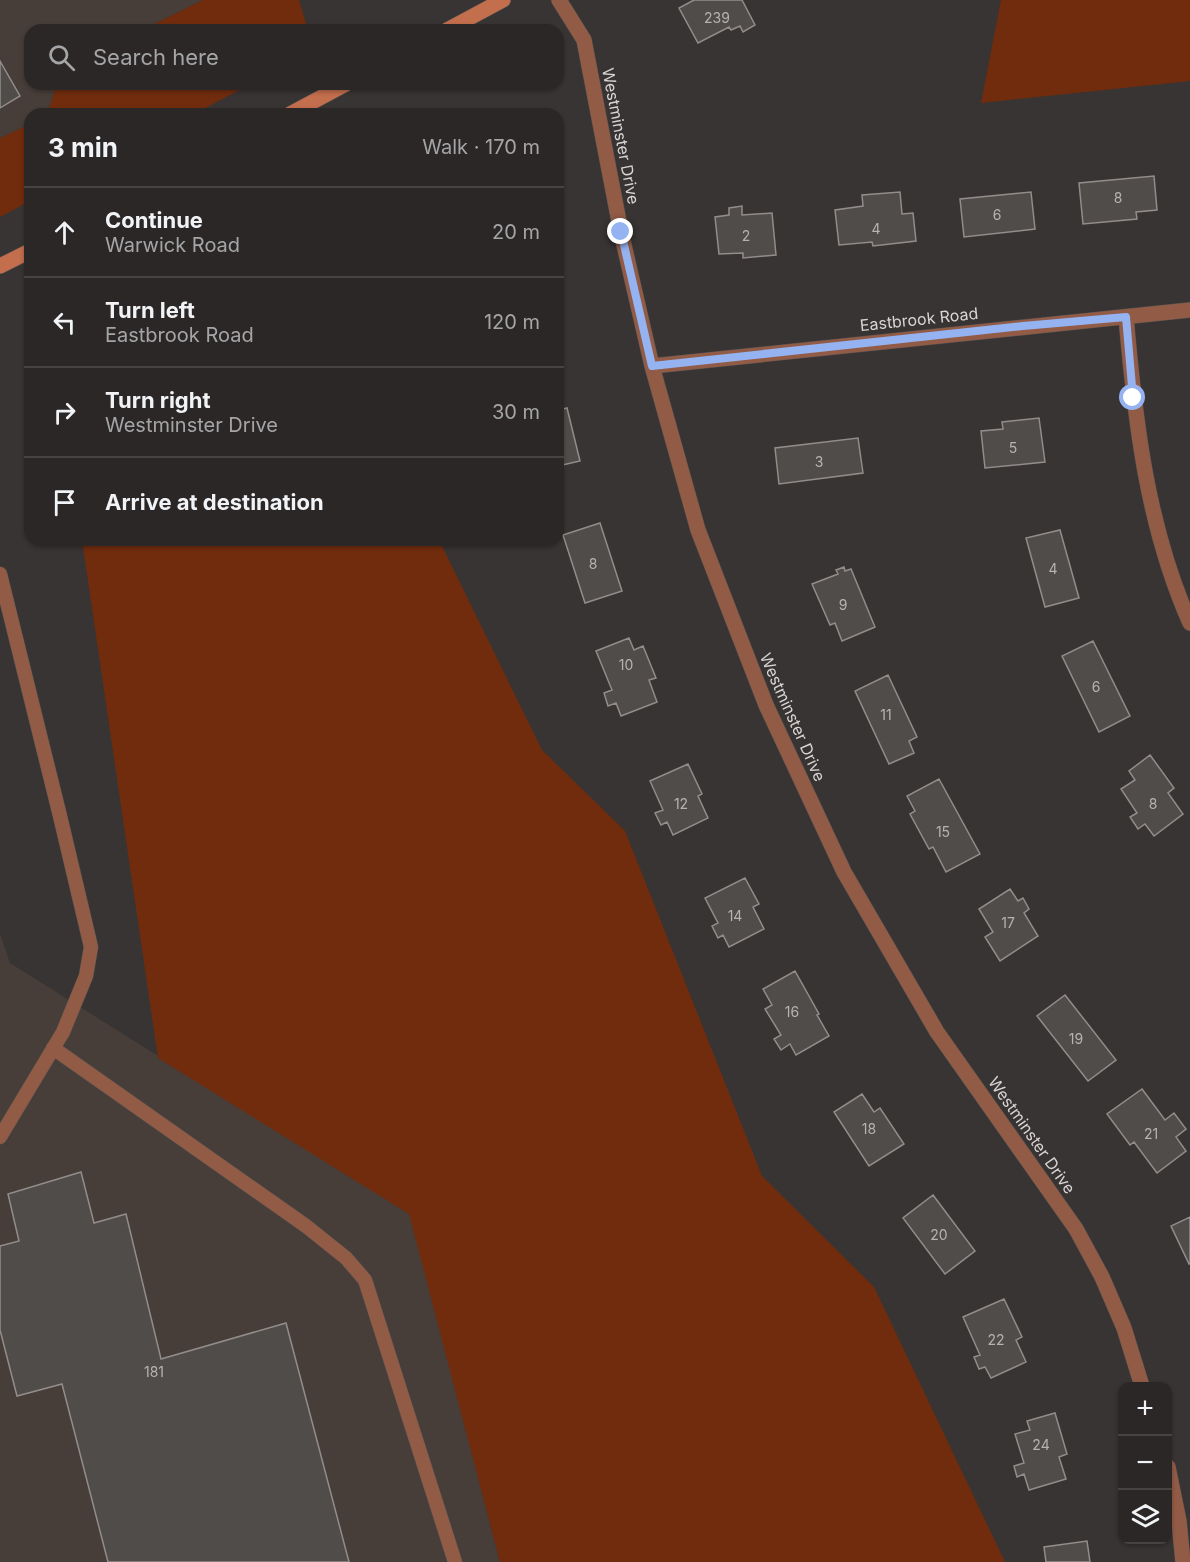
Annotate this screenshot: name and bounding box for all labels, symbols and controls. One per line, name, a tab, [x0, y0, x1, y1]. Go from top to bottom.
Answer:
house number: 239	[704, 9, 730, 26]
search box	[24, 24, 564, 90]
icon: search	[45, 41, 78, 74]
text: Search here	[93, 44, 219, 70]
street label: Westminster Drive	[598, 66, 644, 206]
text: 3 min	[48, 132, 118, 163]
text: Walk · 170 m	[422, 135, 540, 159]
house number: 8	[1114, 189, 1122, 206]
house number: 6	[993, 206, 1001, 223]
text: Continue	[105, 207, 203, 233]
icon: ahead	[48, 216, 81, 249]
route end	[607, 218, 633, 244]
text: 20 m	[492, 220, 540, 244]
house number: 4	[871, 220, 881, 237]
house number: 2	[742, 227, 750, 244]
text: Warwick Road	[105, 233, 240, 257]
text: Turn left	[105, 297, 195, 323]
street label: Eastbrook Road	[859, 303, 979, 335]
icon: left	[48, 306, 81, 339]
text: 120 m	[484, 310, 540, 334]
text: Eastbrook Road	[105, 323, 254, 347]
route start	[1119, 384, 1145, 410]
text: Turn right	[105, 387, 211, 413]
icon: right	[48, 396, 81, 429]
text: 30 m	[492, 400, 540, 424]
text: Westminster Drive	[105, 413, 278, 437]
house number: 5	[1009, 439, 1017, 456]
house number: 3	[815, 453, 823, 470]
icon: arrive	[48, 486, 81, 519]
text: Arrive at destination	[105, 489, 324, 515]
house number: 8	[589, 555, 597, 572]
house number: 4	[1048, 560, 1058, 577]
house number: 9	[839, 596, 847, 613]
street label: Westminster Drive	[756, 650, 830, 784]
house number: 10	[619, 656, 633, 673]
house number: 6	[1092, 678, 1100, 695]
house number: 11	[880, 706, 892, 723]
house number: 12	[674, 795, 688, 812]
house number: 8	[1149, 795, 1157, 812]
house number: 15	[936, 823, 950, 840]
house number: 14	[728, 907, 742, 924]
house number: 17	[1001, 914, 1015, 931]
house number: 16	[785, 1003, 799, 1020]
house number: 19	[1069, 1030, 1083, 1047]
street label: Westminster Drive	[984, 1073, 1080, 1197]
house number: 18	[862, 1120, 876, 1137]
house number: 21	[1144, 1125, 1158, 1142]
house number: 20	[930, 1226, 948, 1243]
house number: 22	[987, 1331, 1005, 1348]
house number: 181	[144, 1363, 164, 1380]
map controls	[1118, 1382, 1172, 1544]
button: +	[1118, 1382, 1172, 1436]
house number: 24	[1032, 1436, 1050, 1453]
button: −	[1118, 1436, 1172, 1490]
button: layers	[1118, 1490, 1172, 1544]

